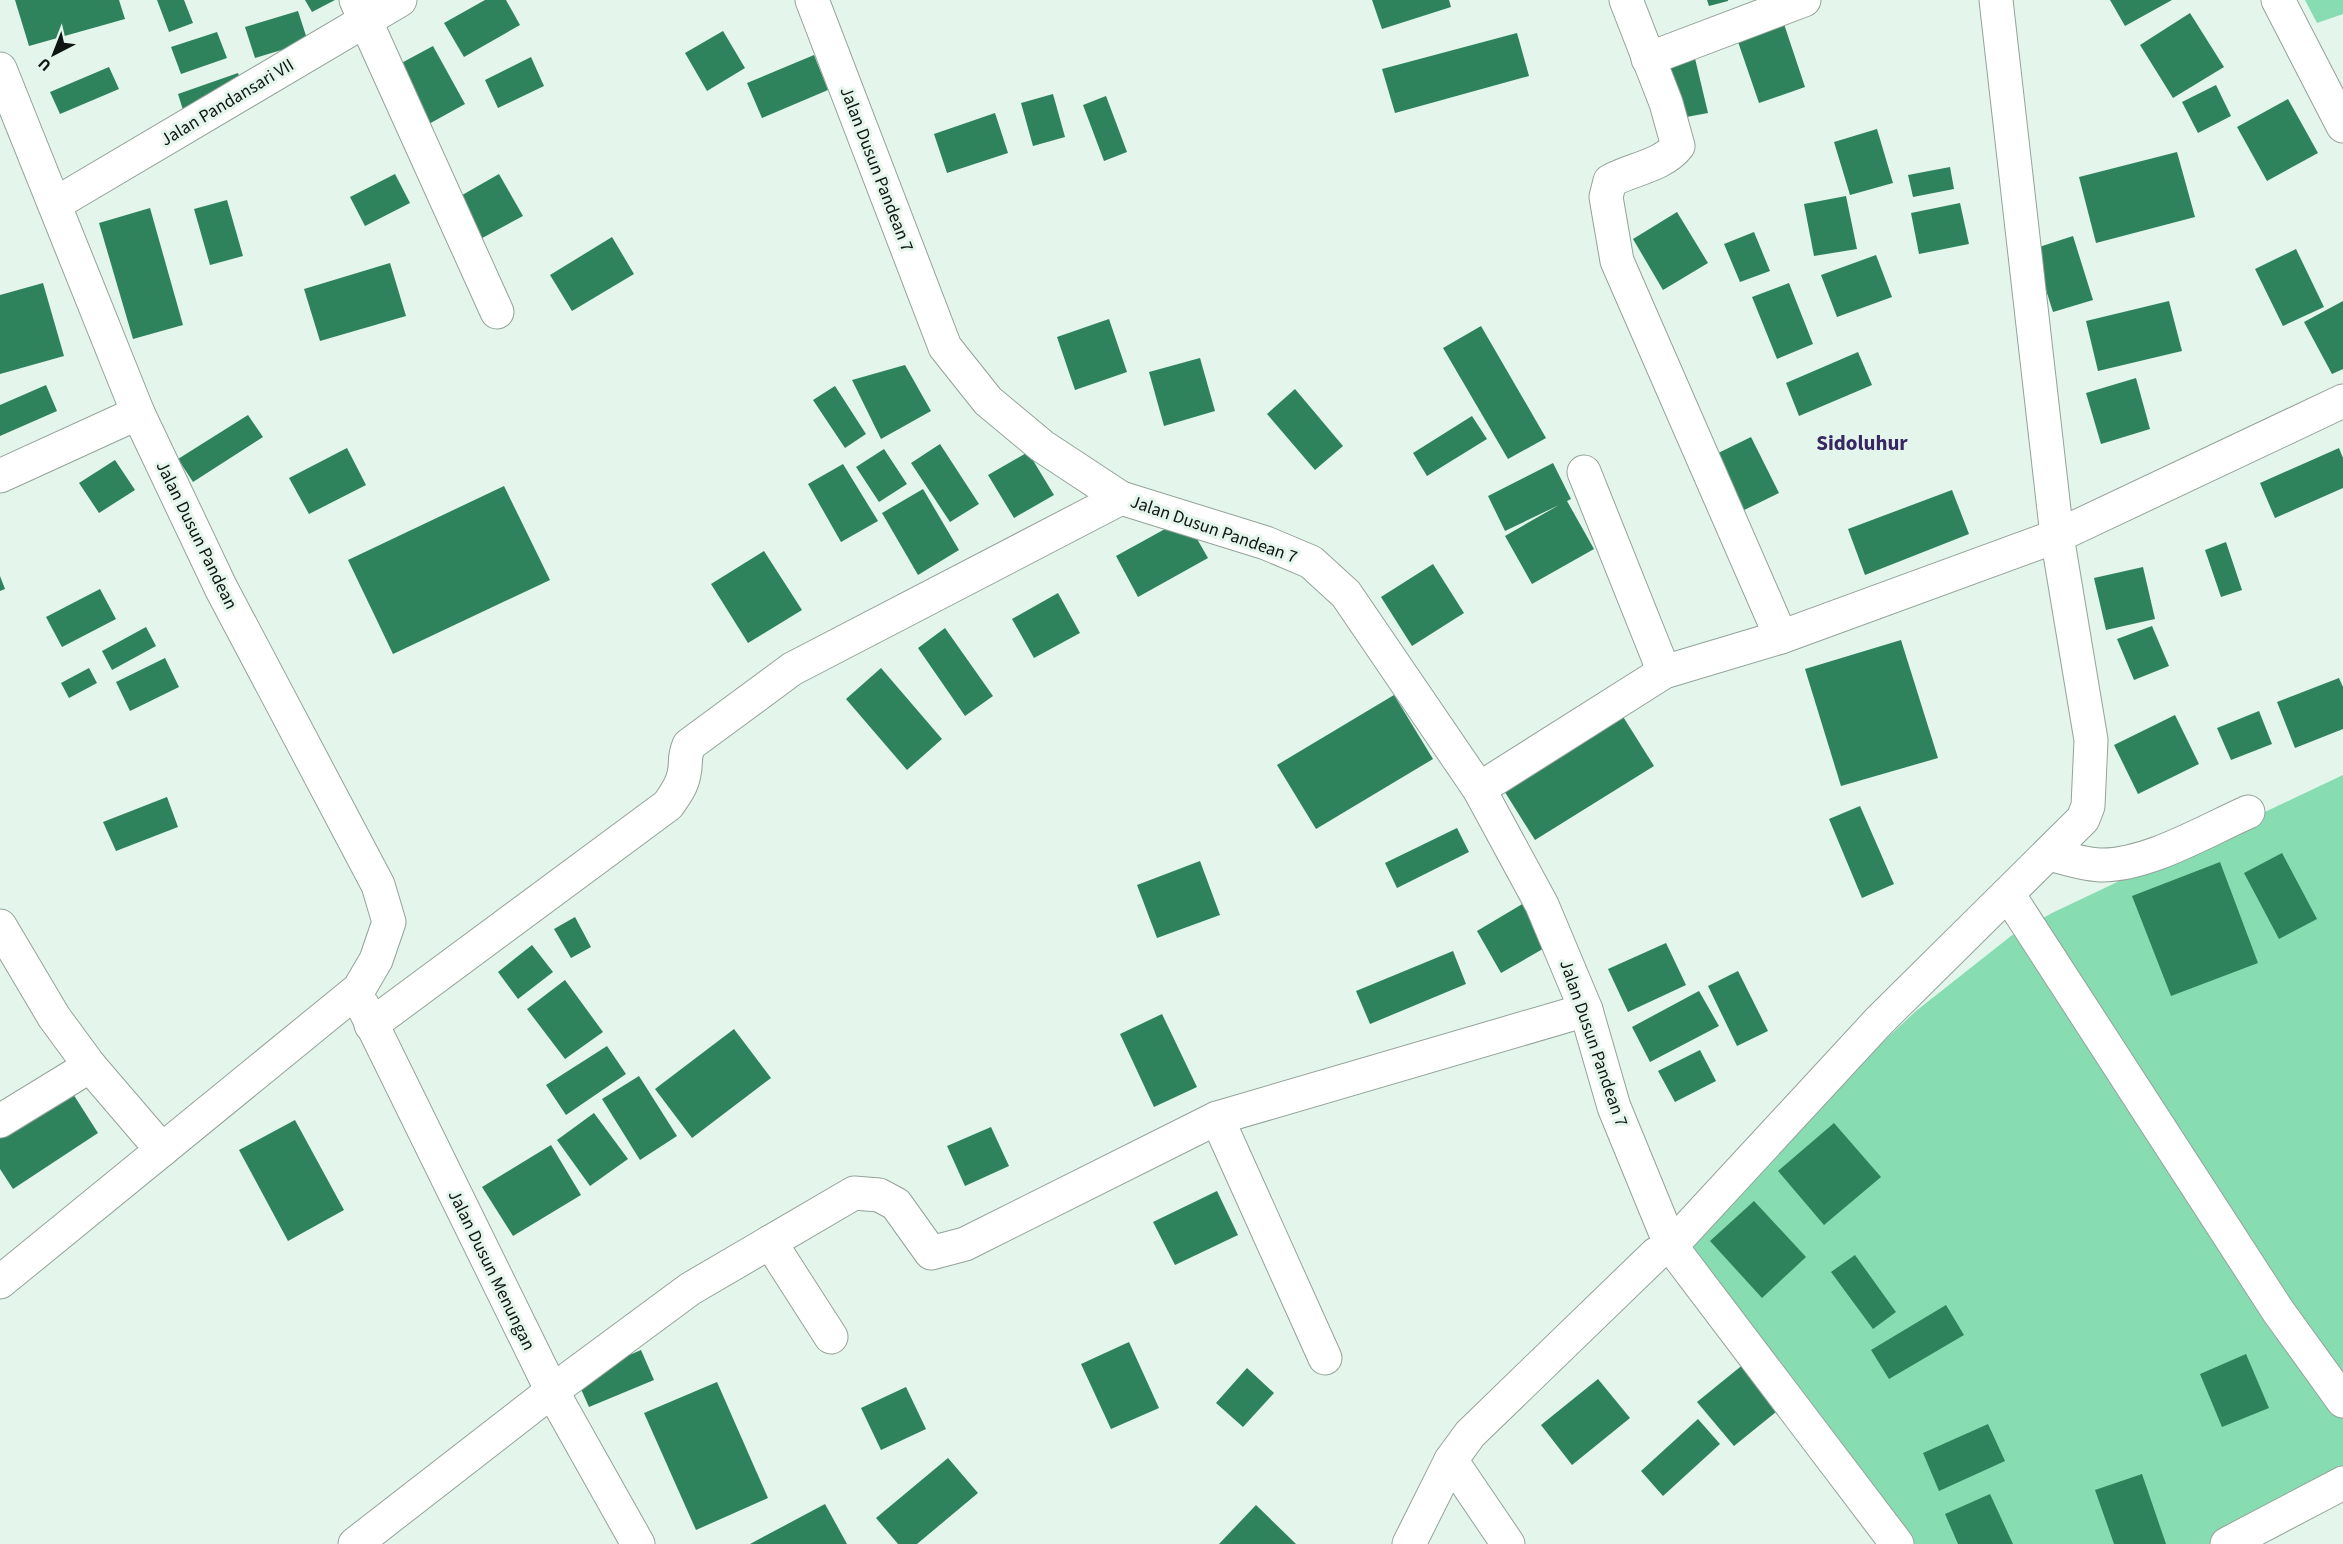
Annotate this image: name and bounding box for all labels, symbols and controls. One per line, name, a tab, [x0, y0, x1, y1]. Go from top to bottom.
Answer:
north arrow	[24, 24, 84, 84]
text: U	[33, 53, 56, 76]
street label: Jalan Pandansari VII	[156, 53, 299, 152]
street label: Jalan Dusun Pandean 7	[834, 83, 920, 255]
district label: Sidoluhur	[1816, 428, 1908, 458]
street label: Jalan Dusun Pandean	[150, 457, 243, 614]
street label: Jalan Dusun Pandean 7	[1127, 489, 1301, 570]
street label: Jalan Dusun Pandean 7	[1553, 956, 1634, 1130]
street label: Jalan Dusun Menungan	[442, 1186, 541, 1355]

